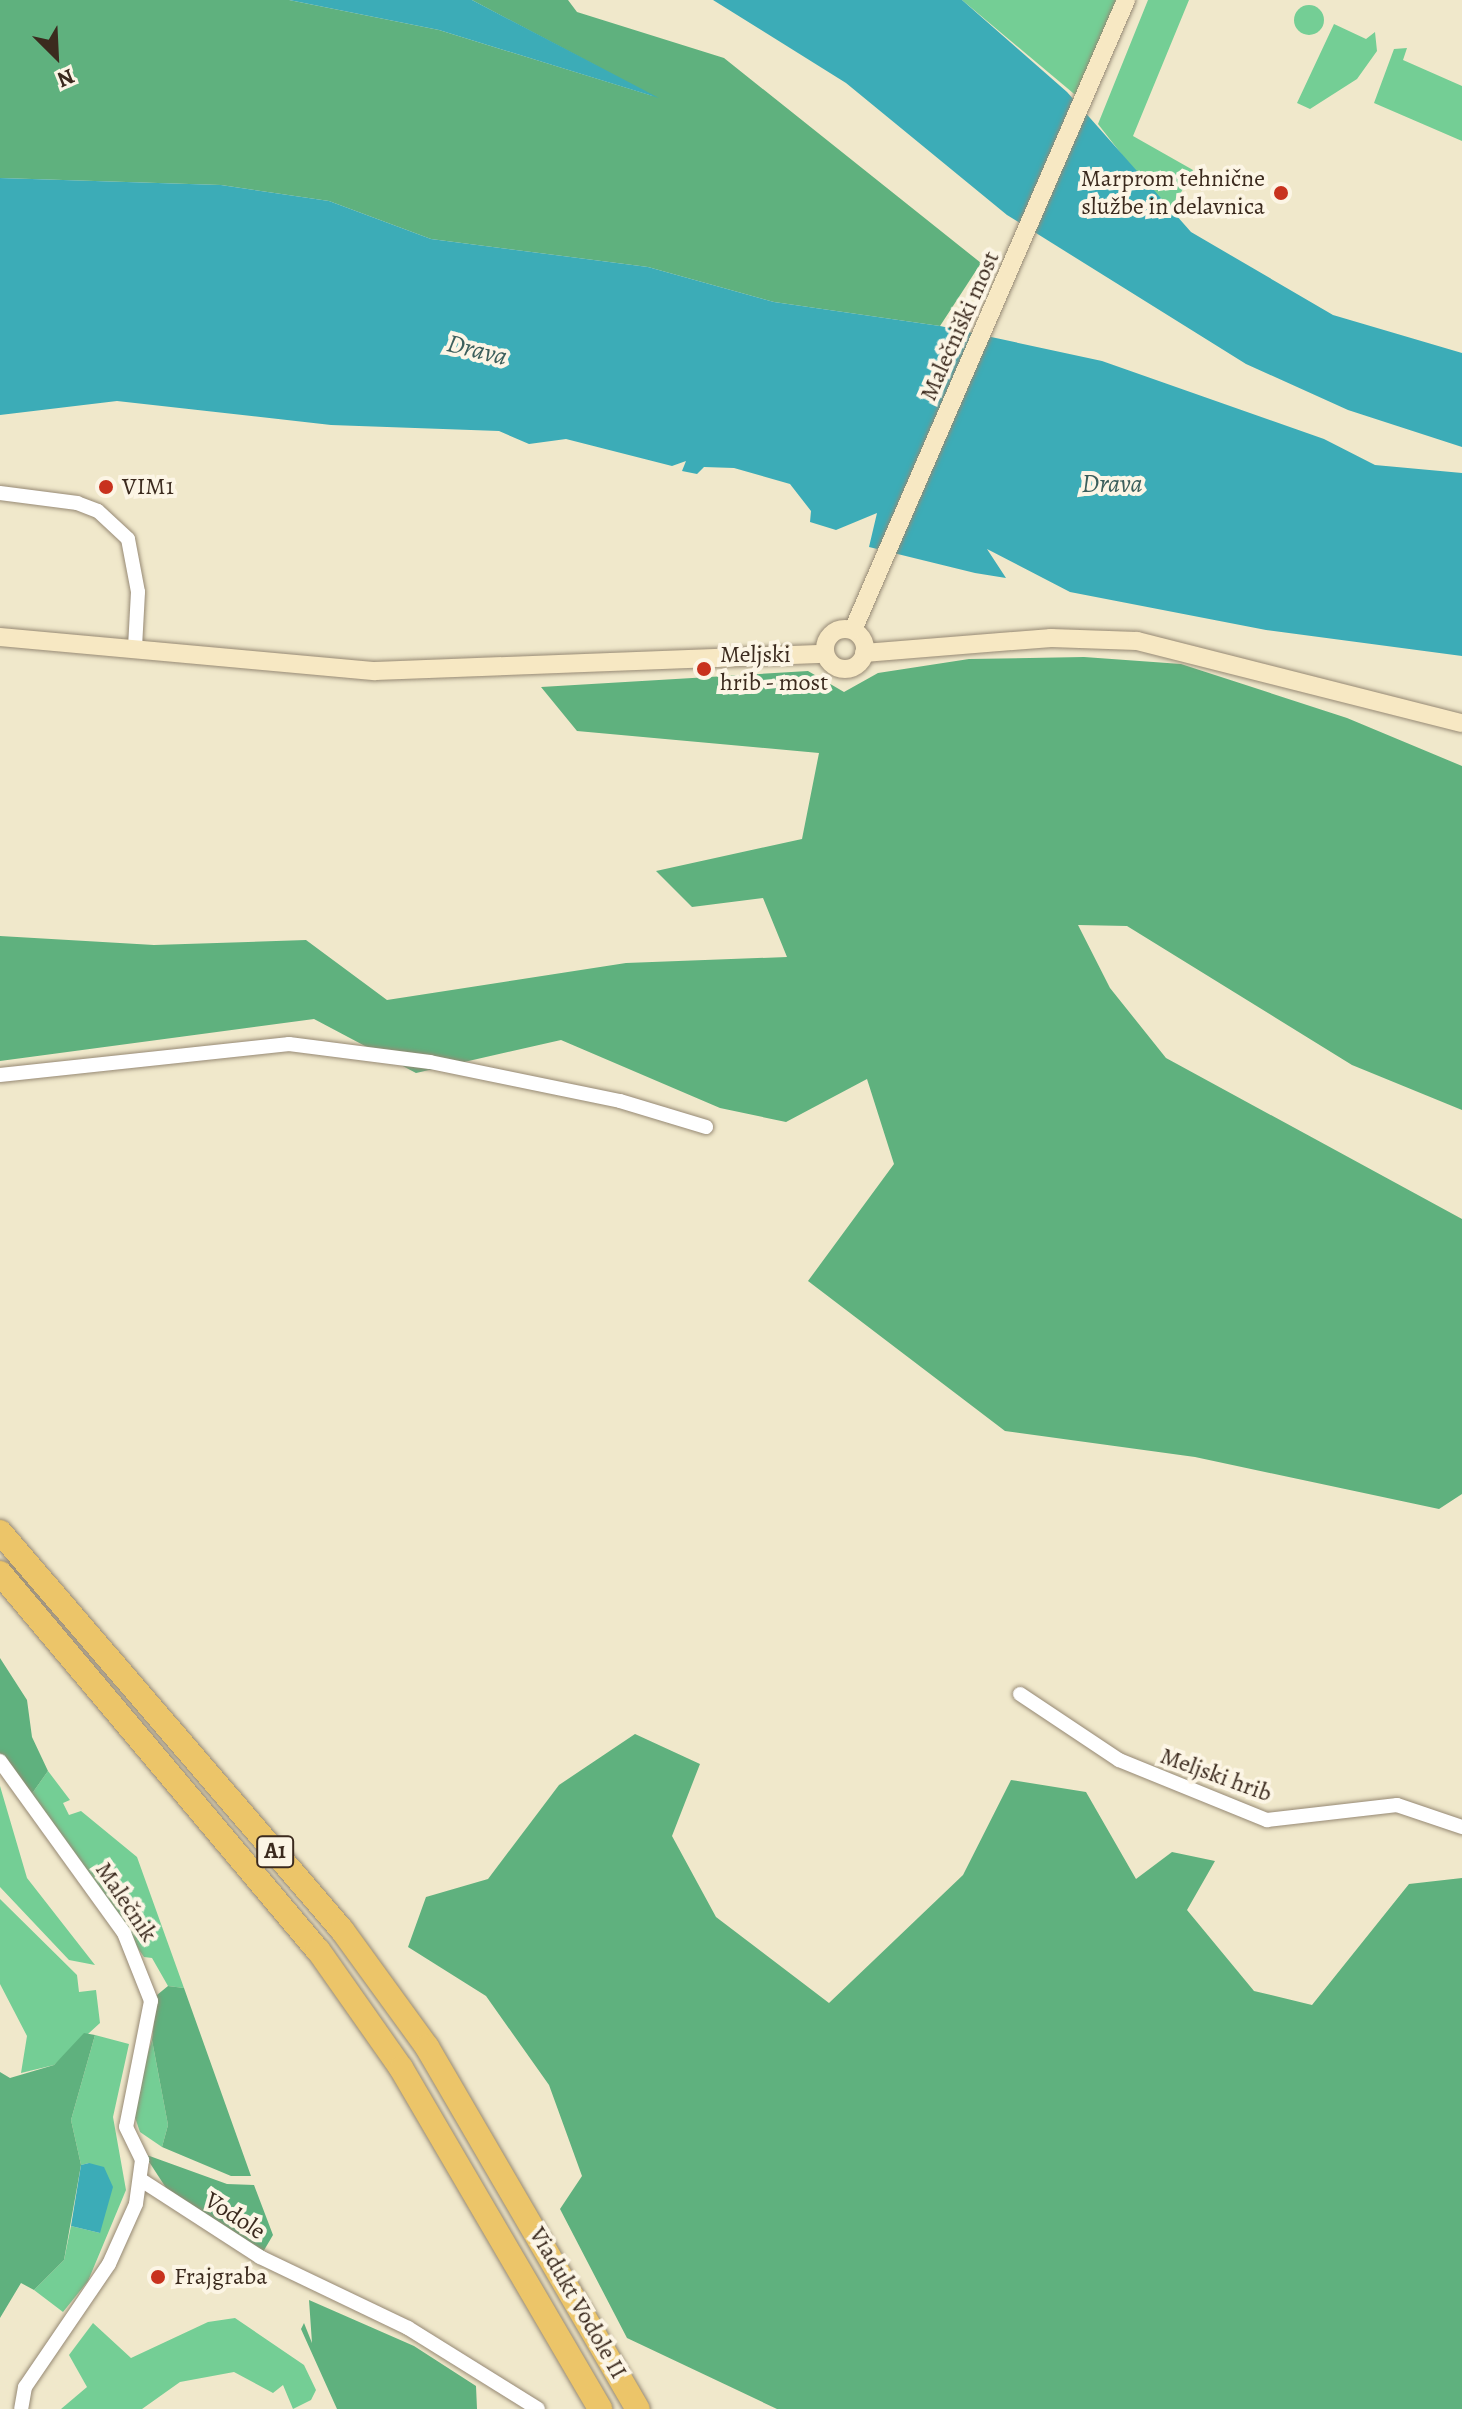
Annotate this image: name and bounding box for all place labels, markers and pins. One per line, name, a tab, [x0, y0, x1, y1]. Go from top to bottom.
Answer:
place label: Marprom tehnične službe in delavnica	[1081, 165, 1265, 221]
marker: Marprom tehnične službe in delavnica	[1272, 184, 1290, 202]
place label: VIM1	[122, 473, 174, 501]
marker: VIM1	[97, 478, 115, 496]
place label: Meljski hrib - most	[720, 641, 829, 697]
marker: Meljski hrib - most	[695, 660, 713, 678]
place label: Frajgraba	[174, 2263, 267, 2291]
marker: Frajgraba	[149, 2268, 167, 2286]

